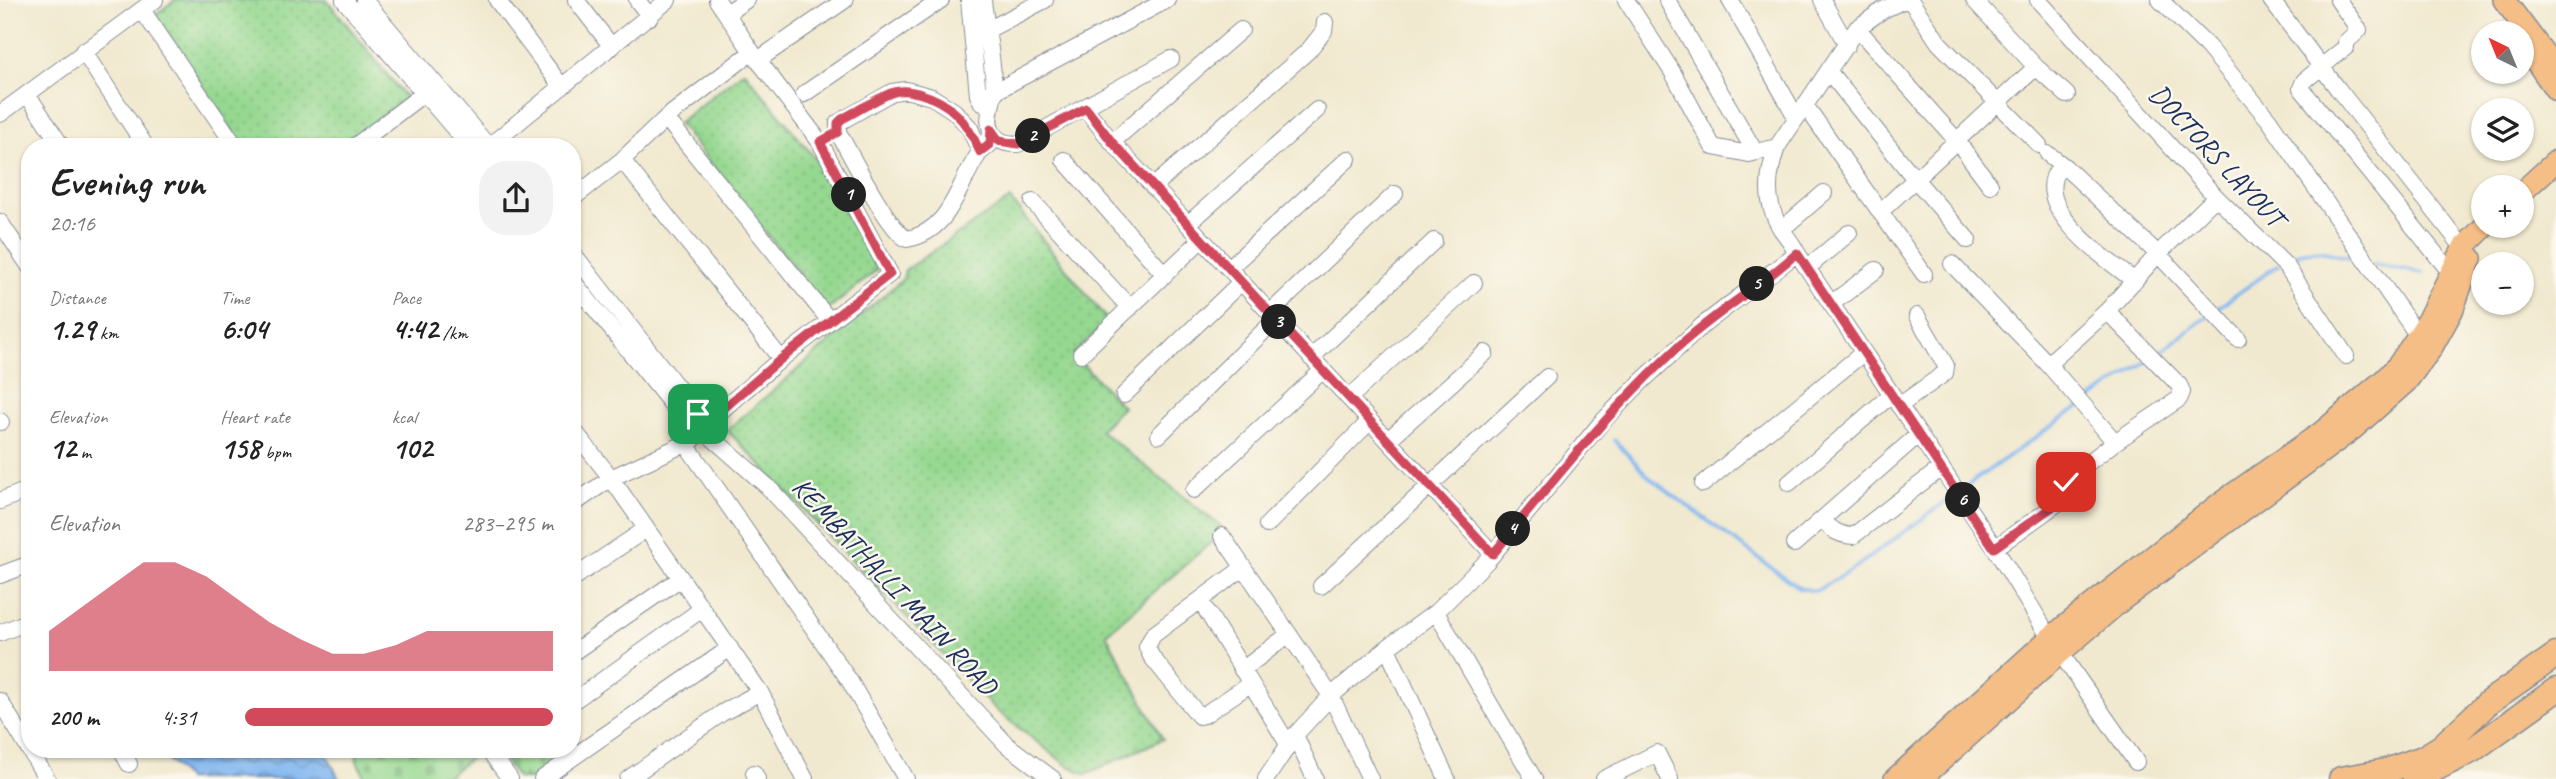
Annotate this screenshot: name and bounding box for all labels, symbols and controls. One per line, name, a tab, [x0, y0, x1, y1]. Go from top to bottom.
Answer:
north arrow	[2471, 21, 2534, 84]
map controls	[2471, 21, 2534, 315]
street label: DOCTORS LAYOUT	[2142, 76, 2297, 239]
button: layers	[2471, 98, 2534, 161]
pin: 2	[1016, 118, 1050, 154]
text: 2	[1028, 123, 1037, 147]
text: Evening run	[49, 159, 205, 206]
button: share	[479, 161, 553, 235]
button: +	[2471, 175, 2534, 238]
pin: 1	[832, 178, 866, 212]
text: 1	[844, 182, 853, 206]
text: 20:16	[49, 209, 95, 238]
button: −	[2471, 252, 2534, 315]
pin: 5	[1740, 266, 1774, 302]
text: 5	[1752, 271, 1761, 295]
text: Distance	[49, 286, 106, 310]
text: Time	[220, 286, 249, 310]
text: Pace	[392, 286, 421, 310]
pin: 3	[1262, 304, 1296, 340]
text: 3	[1274, 309, 1283, 333]
text: 1.29	[49, 310, 95, 348]
text: 6:04	[220, 310, 267, 348]
text: 4:42	[392, 310, 438, 348]
text: km	[95, 321, 118, 345]
text: /km	[438, 321, 468, 345]
pin	[668, 384, 728, 444]
icon: arrive	[679, 395, 717, 433]
text: Elevation	[49, 405, 107, 429]
text: Heart rate	[220, 405, 290, 429]
text: kcal	[392, 405, 417, 429]
text: 12	[49, 429, 76, 467]
text: 158	[220, 429, 260, 467]
text: 102	[392, 429, 432, 467]
text: m	[76, 440, 91, 464]
text: bpm	[260, 440, 291, 464]
pin	[2036, 452, 2096, 512]
icon: check	[2047, 463, 2085, 501]
street label: KEMBATHALLI MAIN ROAD	[785, 470, 1006, 704]
pin: 6	[1946, 482, 1980, 518]
text: 6	[1958, 487, 1967, 511]
text: Elevation	[49, 509, 120, 538]
text: 283–295 m	[462, 509, 553, 538]
pin: 4	[1496, 512, 1530, 546]
text: 4	[1508, 516, 1517, 540]
text: 200 m	[49, 703, 99, 732]
text: 4:31	[161, 703, 197, 732]

